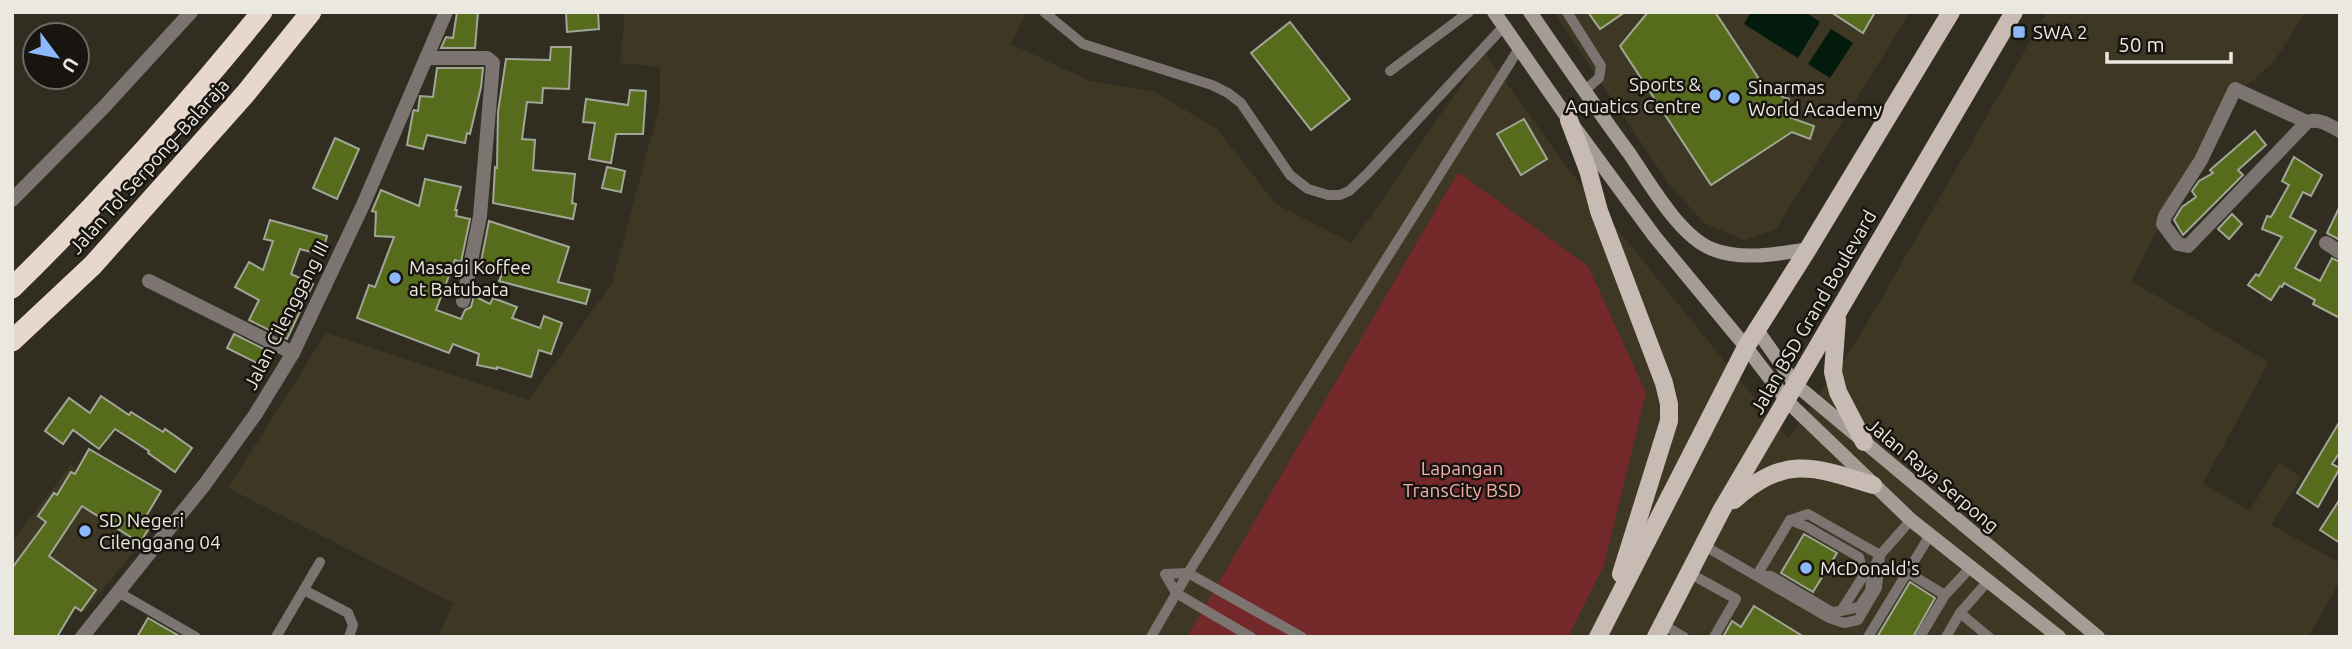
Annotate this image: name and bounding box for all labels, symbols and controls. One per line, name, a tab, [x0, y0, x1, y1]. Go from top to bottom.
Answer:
north arrow	[21, 21, 91, 91]
place label: SWA 2	[2033, 21, 2088, 43]
scale bar	[2107, 21, 2231, 65]
marker: SWA 2	[2011, 24, 2027, 40]
text: 50 m	[2118, 32, 2165, 56]
text: U	[58, 54, 83, 76]
place label: Sports & Aquatics Centre	[1565, 73, 1702, 117]
street label: Jalan Tol Serpong–Balaraja	[64, 74, 234, 258]
place label: Sinarmas World Academy	[1748, 76, 1882, 120]
marker: Sports & Aquatics Centre	[1707, 87, 1723, 103]
marker: Sinarmas World Academy	[1726, 90, 1742, 106]
street label: Jalan BSD Grand Boulevard	[1746, 206, 1880, 418]
street label: Jalan Cilenggang III	[239, 237, 333, 393]
place label: Masagi Koffee at Batubata	[409, 256, 531, 300]
marker: Masagi Koffee at Batubata	[387, 270, 403, 286]
street label: Jalan Raya Serpong	[1863, 413, 2003, 537]
park label: Lapangan TransCity BSD	[1403, 457, 1521, 501]
place label: SD Negeri Cilenggang 04	[99, 509, 221, 553]
marker: SD Negeri Cilenggang 04	[77, 523, 93, 539]
place label: McDonald's	[1820, 557, 1919, 579]
marker: McDonald's	[1798, 560, 1814, 576]

